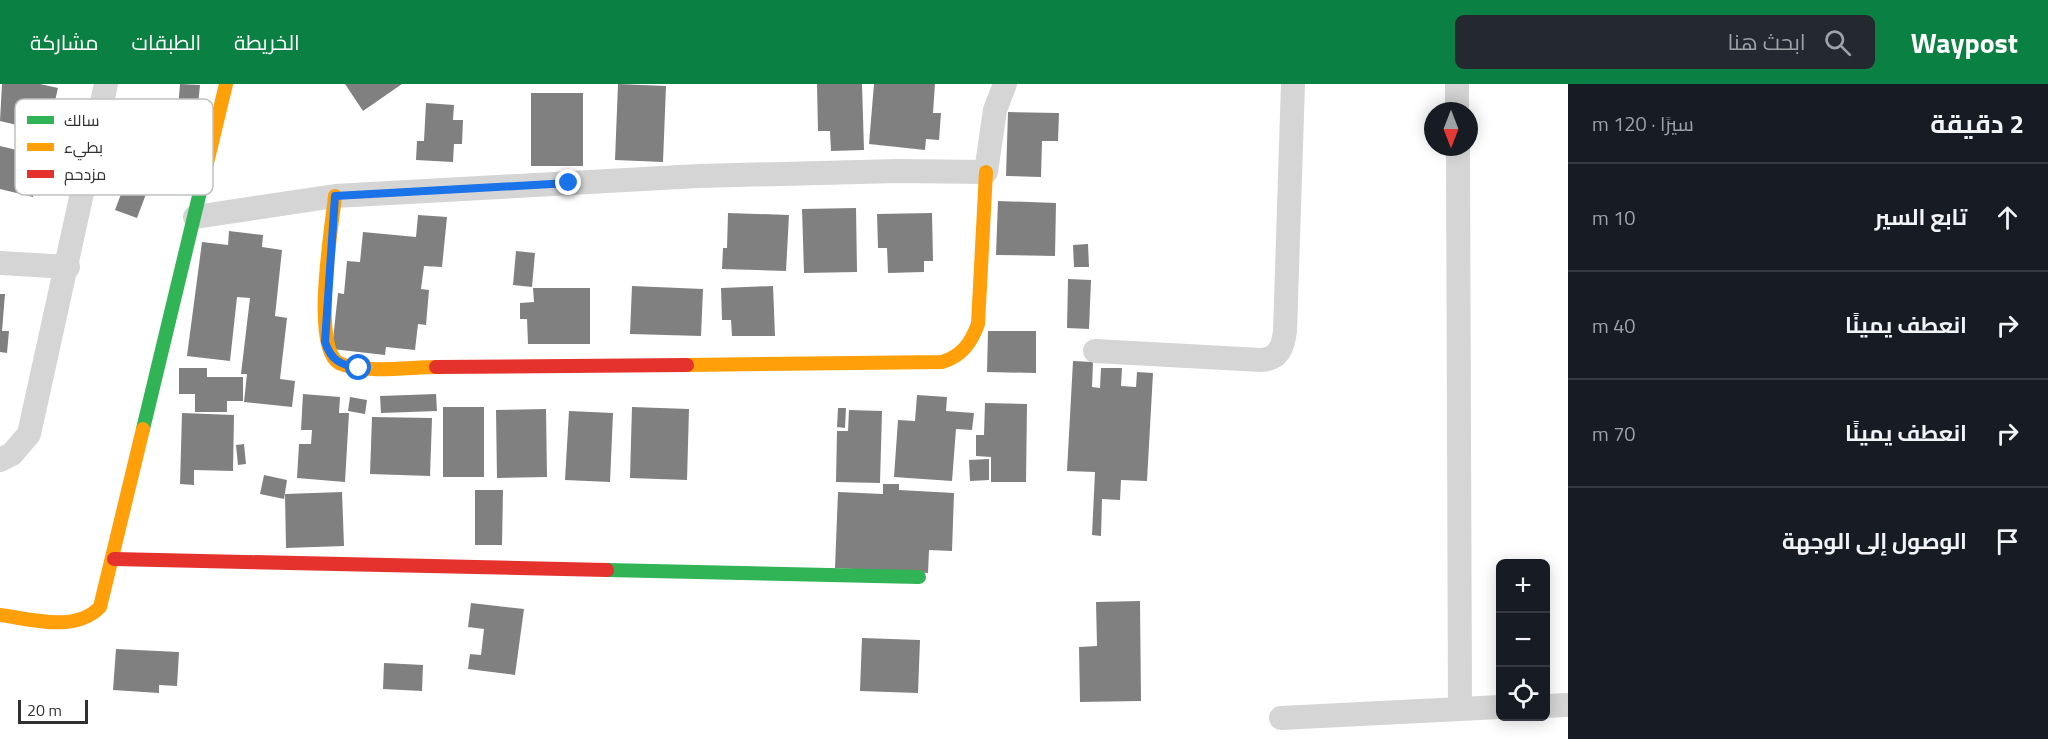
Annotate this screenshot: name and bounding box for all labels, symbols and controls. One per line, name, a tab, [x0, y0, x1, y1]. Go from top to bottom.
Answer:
search box	[1455, 15, 1875, 69]
text: Waypost	[1911, 21, 2018, 64]
text: ابحث هنا	[1727, 25, 1806, 59]
text: مشاركة	[30, 26, 99, 58]
text: الطبقات	[132, 26, 201, 58]
text: الخريطة	[234, 26, 300, 58]
icon: search	[1821, 26, 1854, 59]
legend	[15, 99, 213, 195]
north arrow	[1424, 102, 1478, 156]
text: 2 دقيقة	[1930, 104, 2024, 143]
text: سالك	[64, 108, 99, 132]
text: سيرًا · 120 m	[1592, 108, 1694, 139]
text: بطيء	[64, 135, 103, 161]
text: مزدحم	[64, 162, 106, 186]
route end	[555, 169, 581, 195]
text: تابع السير	[1875, 200, 1967, 234]
icon: ahead	[1991, 201, 2024, 234]
text: 10 m	[1592, 202, 1636, 233]
text: انعطف يمينًا	[1845, 308, 1967, 342]
icon: right	[1991, 309, 2024, 342]
text: 40 m	[1592, 310, 1636, 341]
route start	[345, 354, 371, 380]
text: انعطف يمينًا	[1845, 416, 1967, 450]
icon: right	[1991, 417, 2024, 450]
text: 70 m	[1592, 418, 1636, 449]
text: الوصول إلى الوجهة	[1782, 524, 1967, 558]
icon: arrive	[1991, 525, 2024, 558]
map controls	[1496, 559, 1550, 721]
button: +	[1496, 559, 1550, 613]
button: −	[1496, 613, 1550, 667]
button: locate	[1496, 667, 1550, 721]
scale bar	[18, 697, 88, 724]
text: 20 m	[27, 698, 62, 722]

